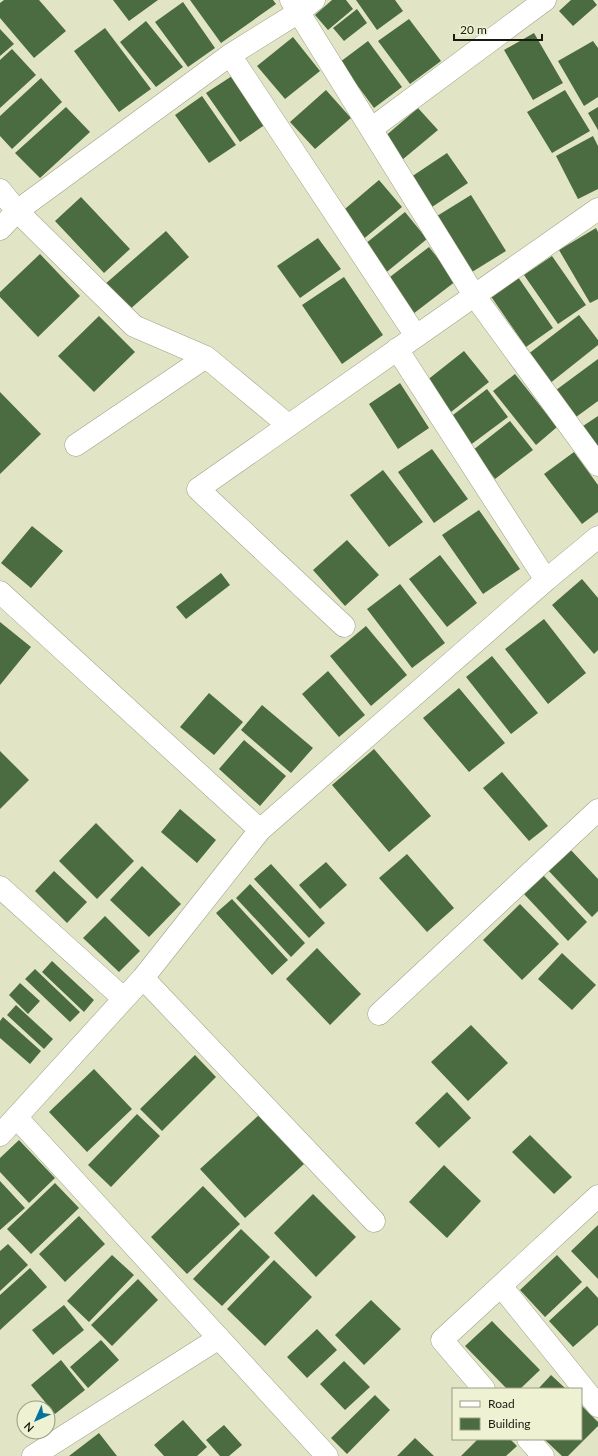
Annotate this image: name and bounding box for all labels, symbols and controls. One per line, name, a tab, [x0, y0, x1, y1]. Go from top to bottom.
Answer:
scale bar	[454, 16, 542, 42]
text: 20 m	[460, 22, 487, 37]
legend	[452, 1388, 582, 1440]
text: Road	[488, 1396, 515, 1411]
north arrow	[16, 1400, 56, 1440]
text: Building	[488, 1416, 531, 1431]
text: N	[21, 1420, 36, 1435]

